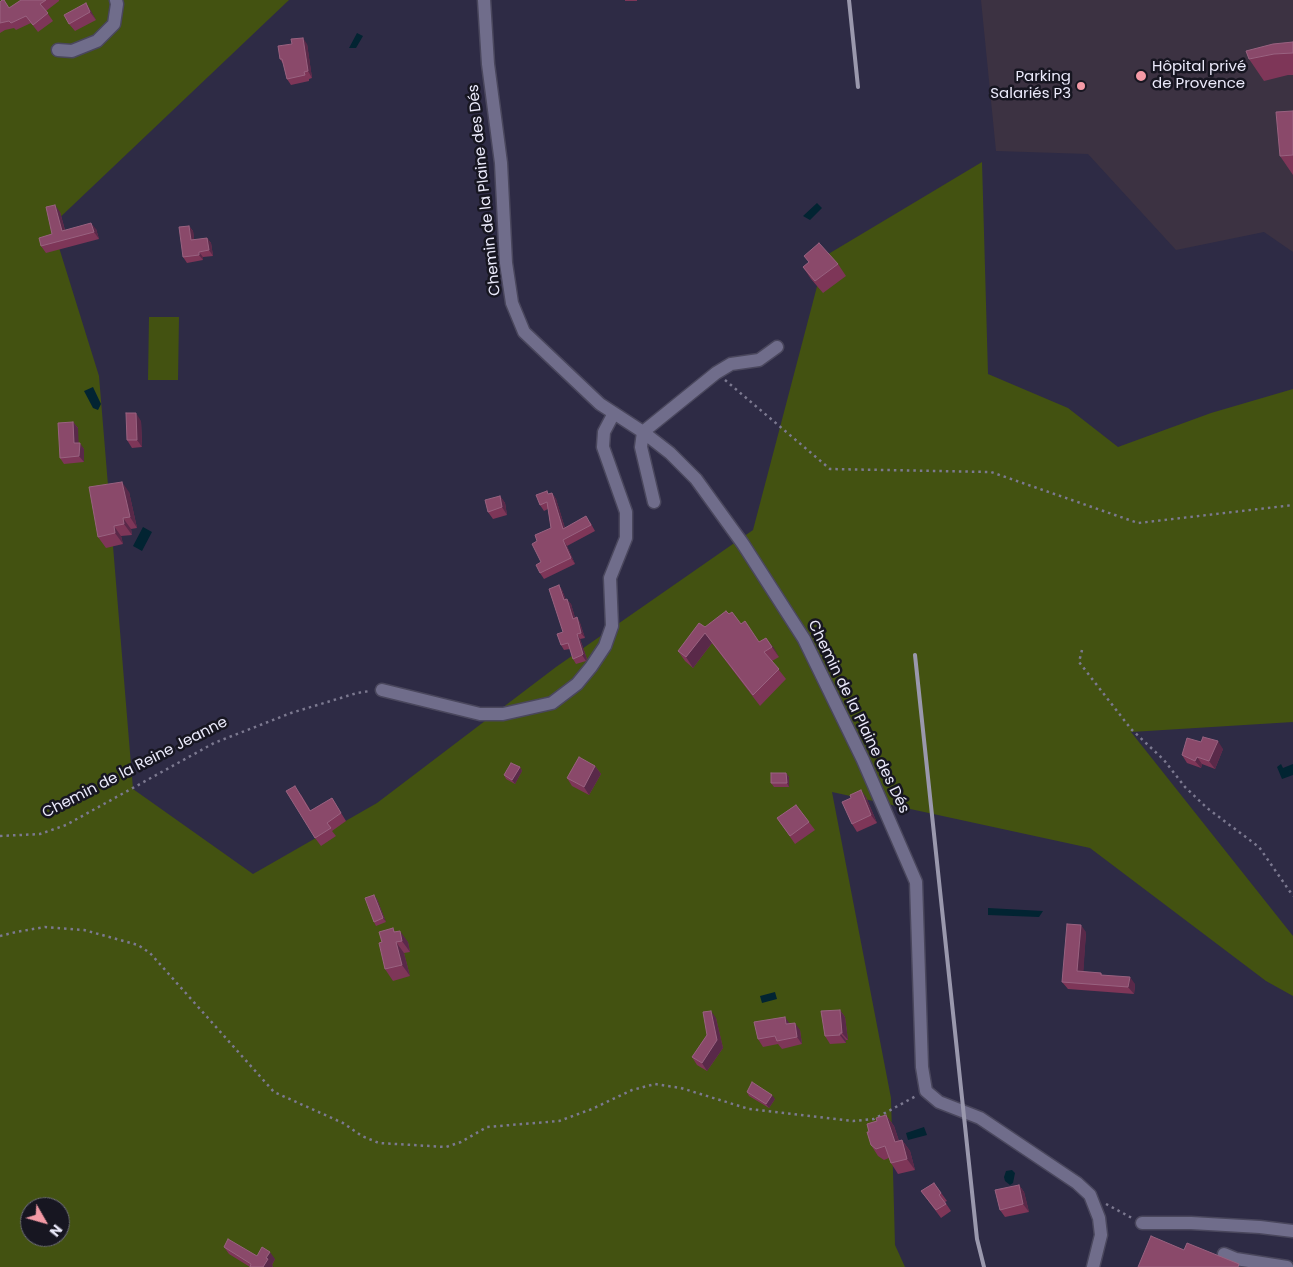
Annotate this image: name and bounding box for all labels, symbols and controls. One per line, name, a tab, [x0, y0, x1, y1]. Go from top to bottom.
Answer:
place label: Hôpital privé de Provence	[1152, 58, 1246, 93]
place label: Parking Salariés P3	[990, 68, 1071, 103]
marker: Hôpital privé de Provence	[1134, 69, 1148, 83]
marker: Parking Salariés P3	[1075, 80, 1087, 92]
street label: Chemin de la Plaine des Dés	[465, 83, 505, 297]
street label: Chemin de la Plaine des Dés	[803, 618, 913, 816]
street label: Chemin de la Reine Jeanne	[39, 713, 231, 823]
north arrow	[20, 1197, 70, 1247]
text: N	[45, 1220, 67, 1241]

